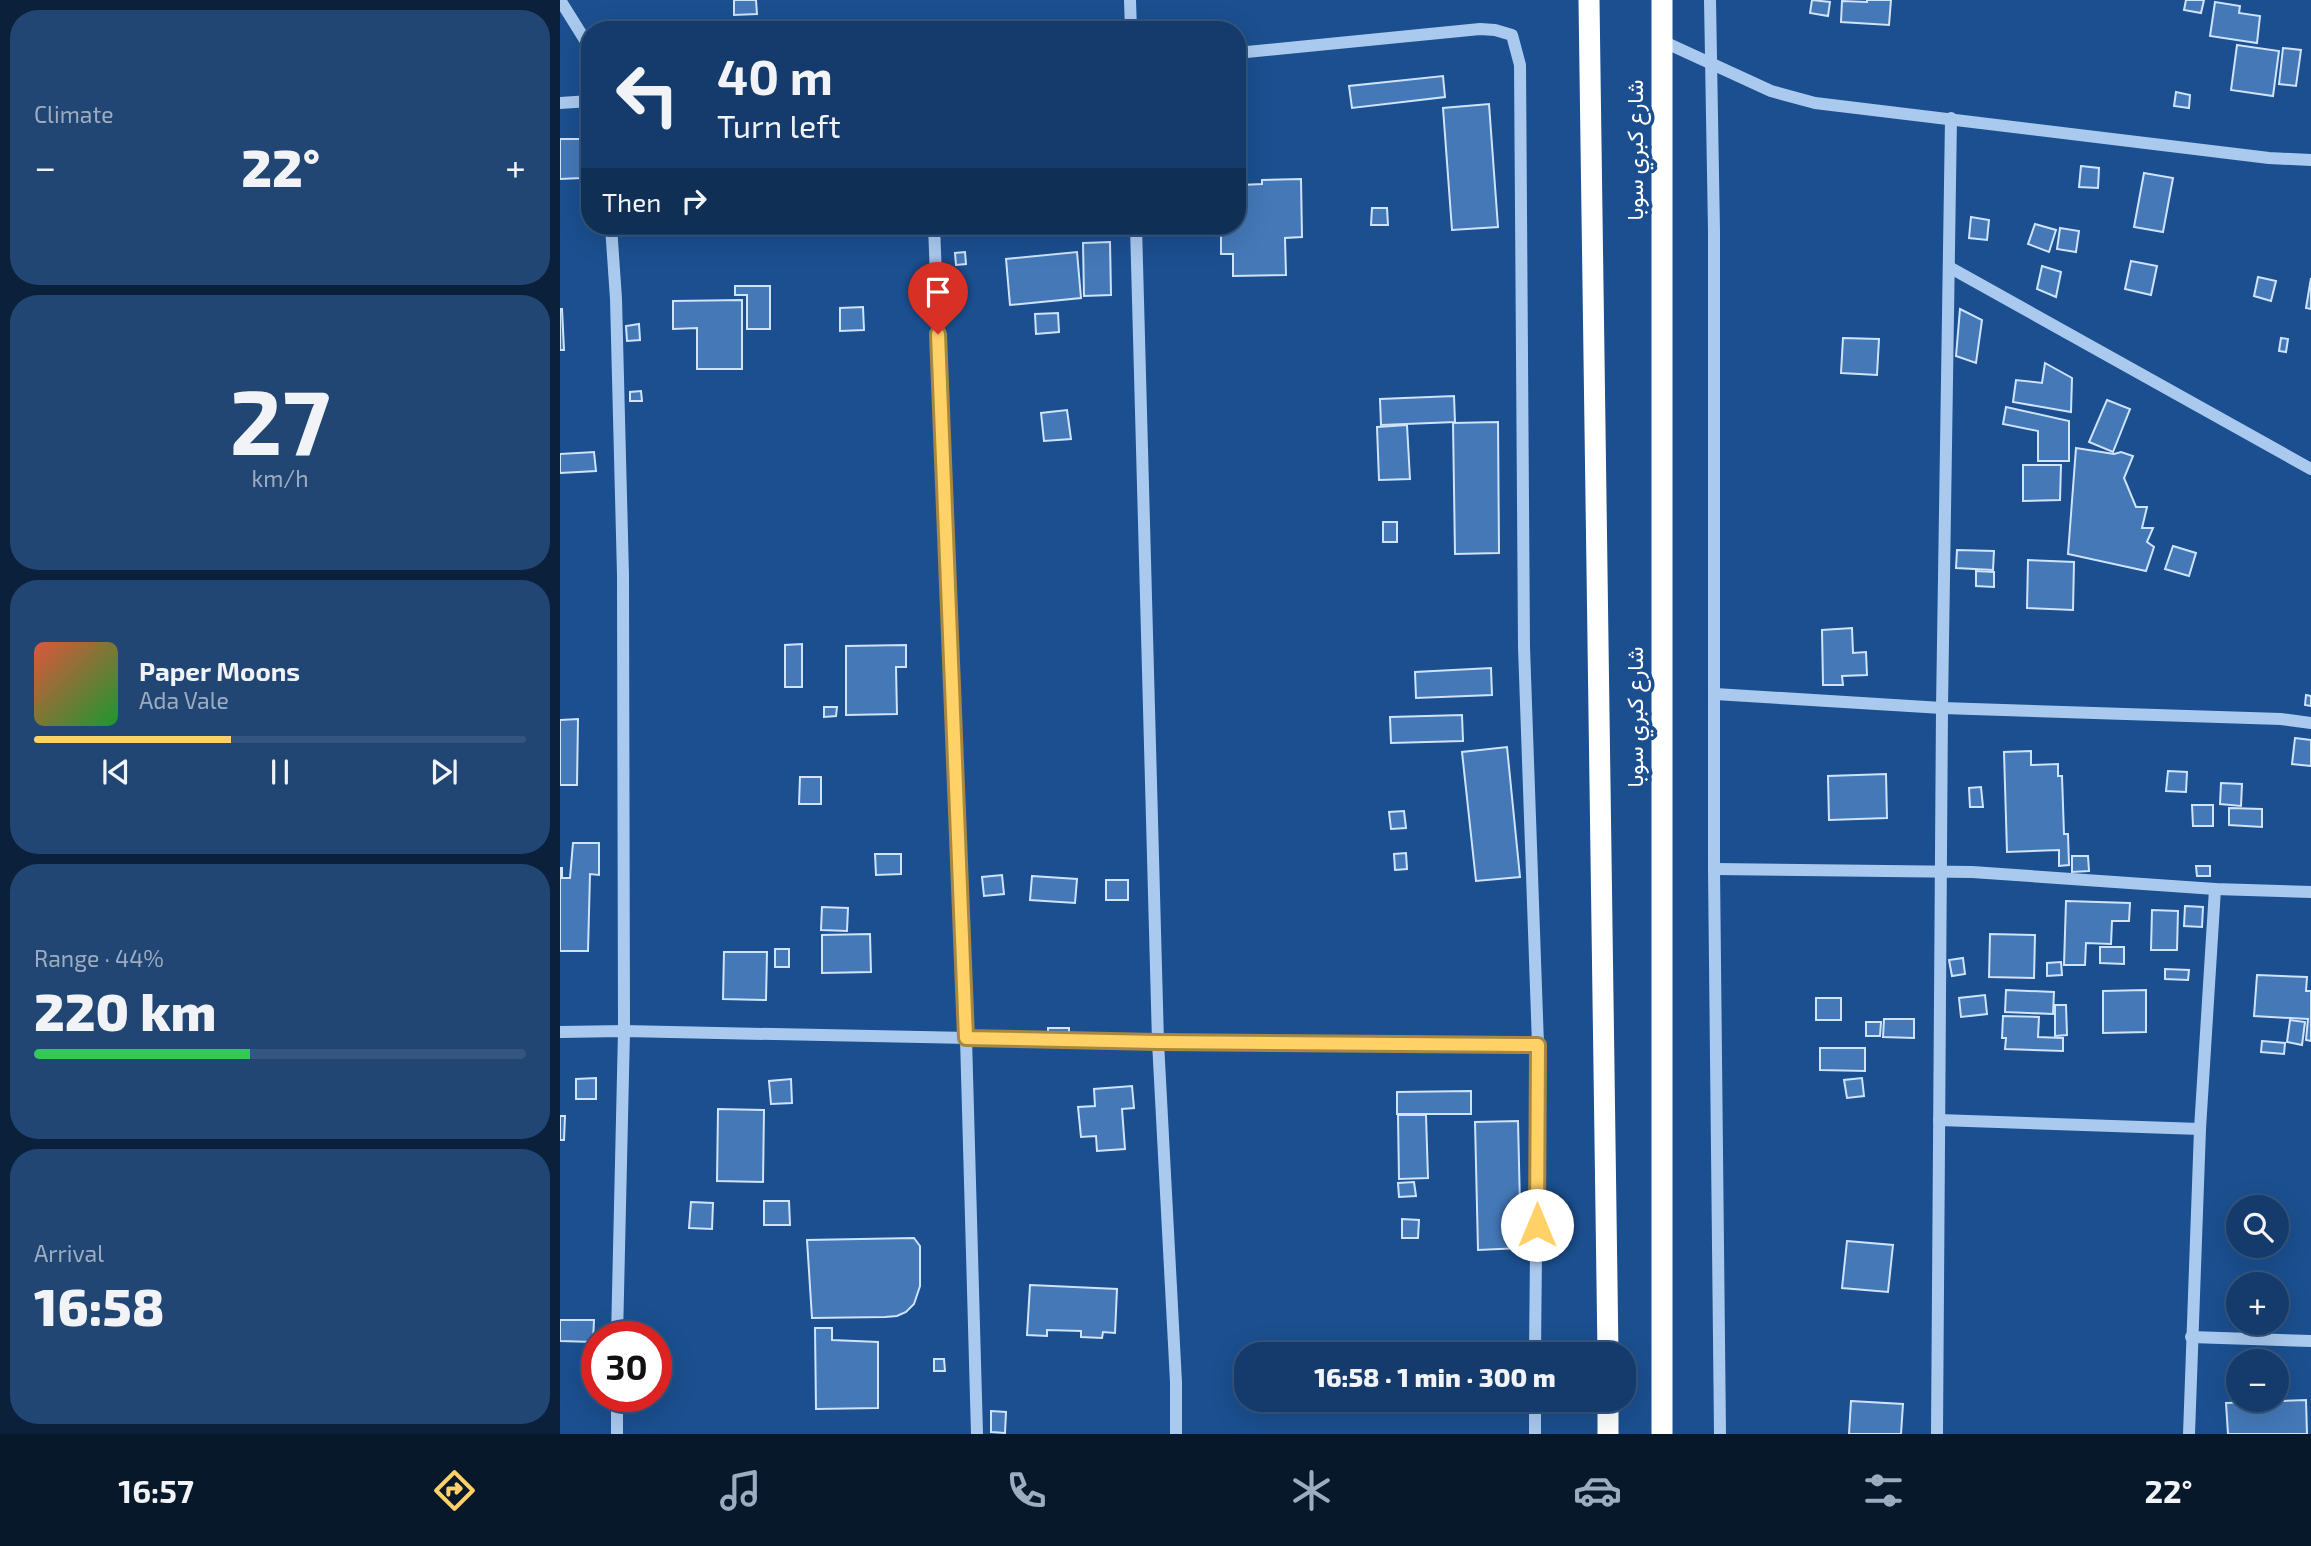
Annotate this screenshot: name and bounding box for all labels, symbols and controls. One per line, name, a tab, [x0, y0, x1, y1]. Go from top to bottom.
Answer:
text: 40 m	[717, 46, 833, 105]
icon: left	[602, 49, 693, 140]
street label: شارع كبري سوبا	[1620, 80, 1654, 220]
text: Climate	[34, 100, 114, 128]
text: Turn left	[717, 106, 841, 144]
text: 22°	[241, 135, 320, 197]
text: −	[34, 143, 56, 189]
text: +	[505, 143, 526, 189]
icon: right	[675, 182, 713, 220]
text: Then	[602, 186, 661, 217]
pin	[908, 262, 968, 334]
icon: arrive	[919, 273, 957, 311]
text: 27	[230, 364, 330, 473]
text: km/h	[251, 464, 309, 492]
street label: شارع كبري سوبا	[1620, 647, 1654, 787]
text: Paper Moons	[139, 655, 300, 686]
text: Ada Vale	[139, 686, 229, 714]
icon: previous	[97, 753, 135, 791]
icon: pause	[261, 753, 299, 791]
icon: next	[425, 753, 463, 791]
text: Range · 44%	[34, 944, 164, 972]
text: 220 km	[34, 979, 217, 1041]
position arrow	[1500, 1188, 1574, 1262]
map controls	[2226, 1195, 2289, 1412]
button: search	[2226, 1195, 2289, 1258]
text: Arrival	[34, 1239, 104, 1267]
button: +	[2226, 1272, 2289, 1335]
text: 16:58	[34, 1274, 165, 1336]
speed limit sign: 30	[581, 1321, 672, 1412]
button: −	[2226, 1349, 2289, 1412]
text: 16:58 · 1 min · 300 m	[1314, 1361, 1556, 1392]
icon: directions	[430, 1466, 479, 1515]
icon: music	[716, 1466, 765, 1515]
icon: phone	[1002, 1466, 1051, 1515]
icon: climate	[1287, 1466, 1336, 1515]
icon: car	[1573, 1466, 1622, 1515]
icon: filters	[1859, 1466, 1908, 1515]
text: 16:57	[118, 1471, 194, 1509]
text: 22°	[2144, 1471, 2193, 1509]

